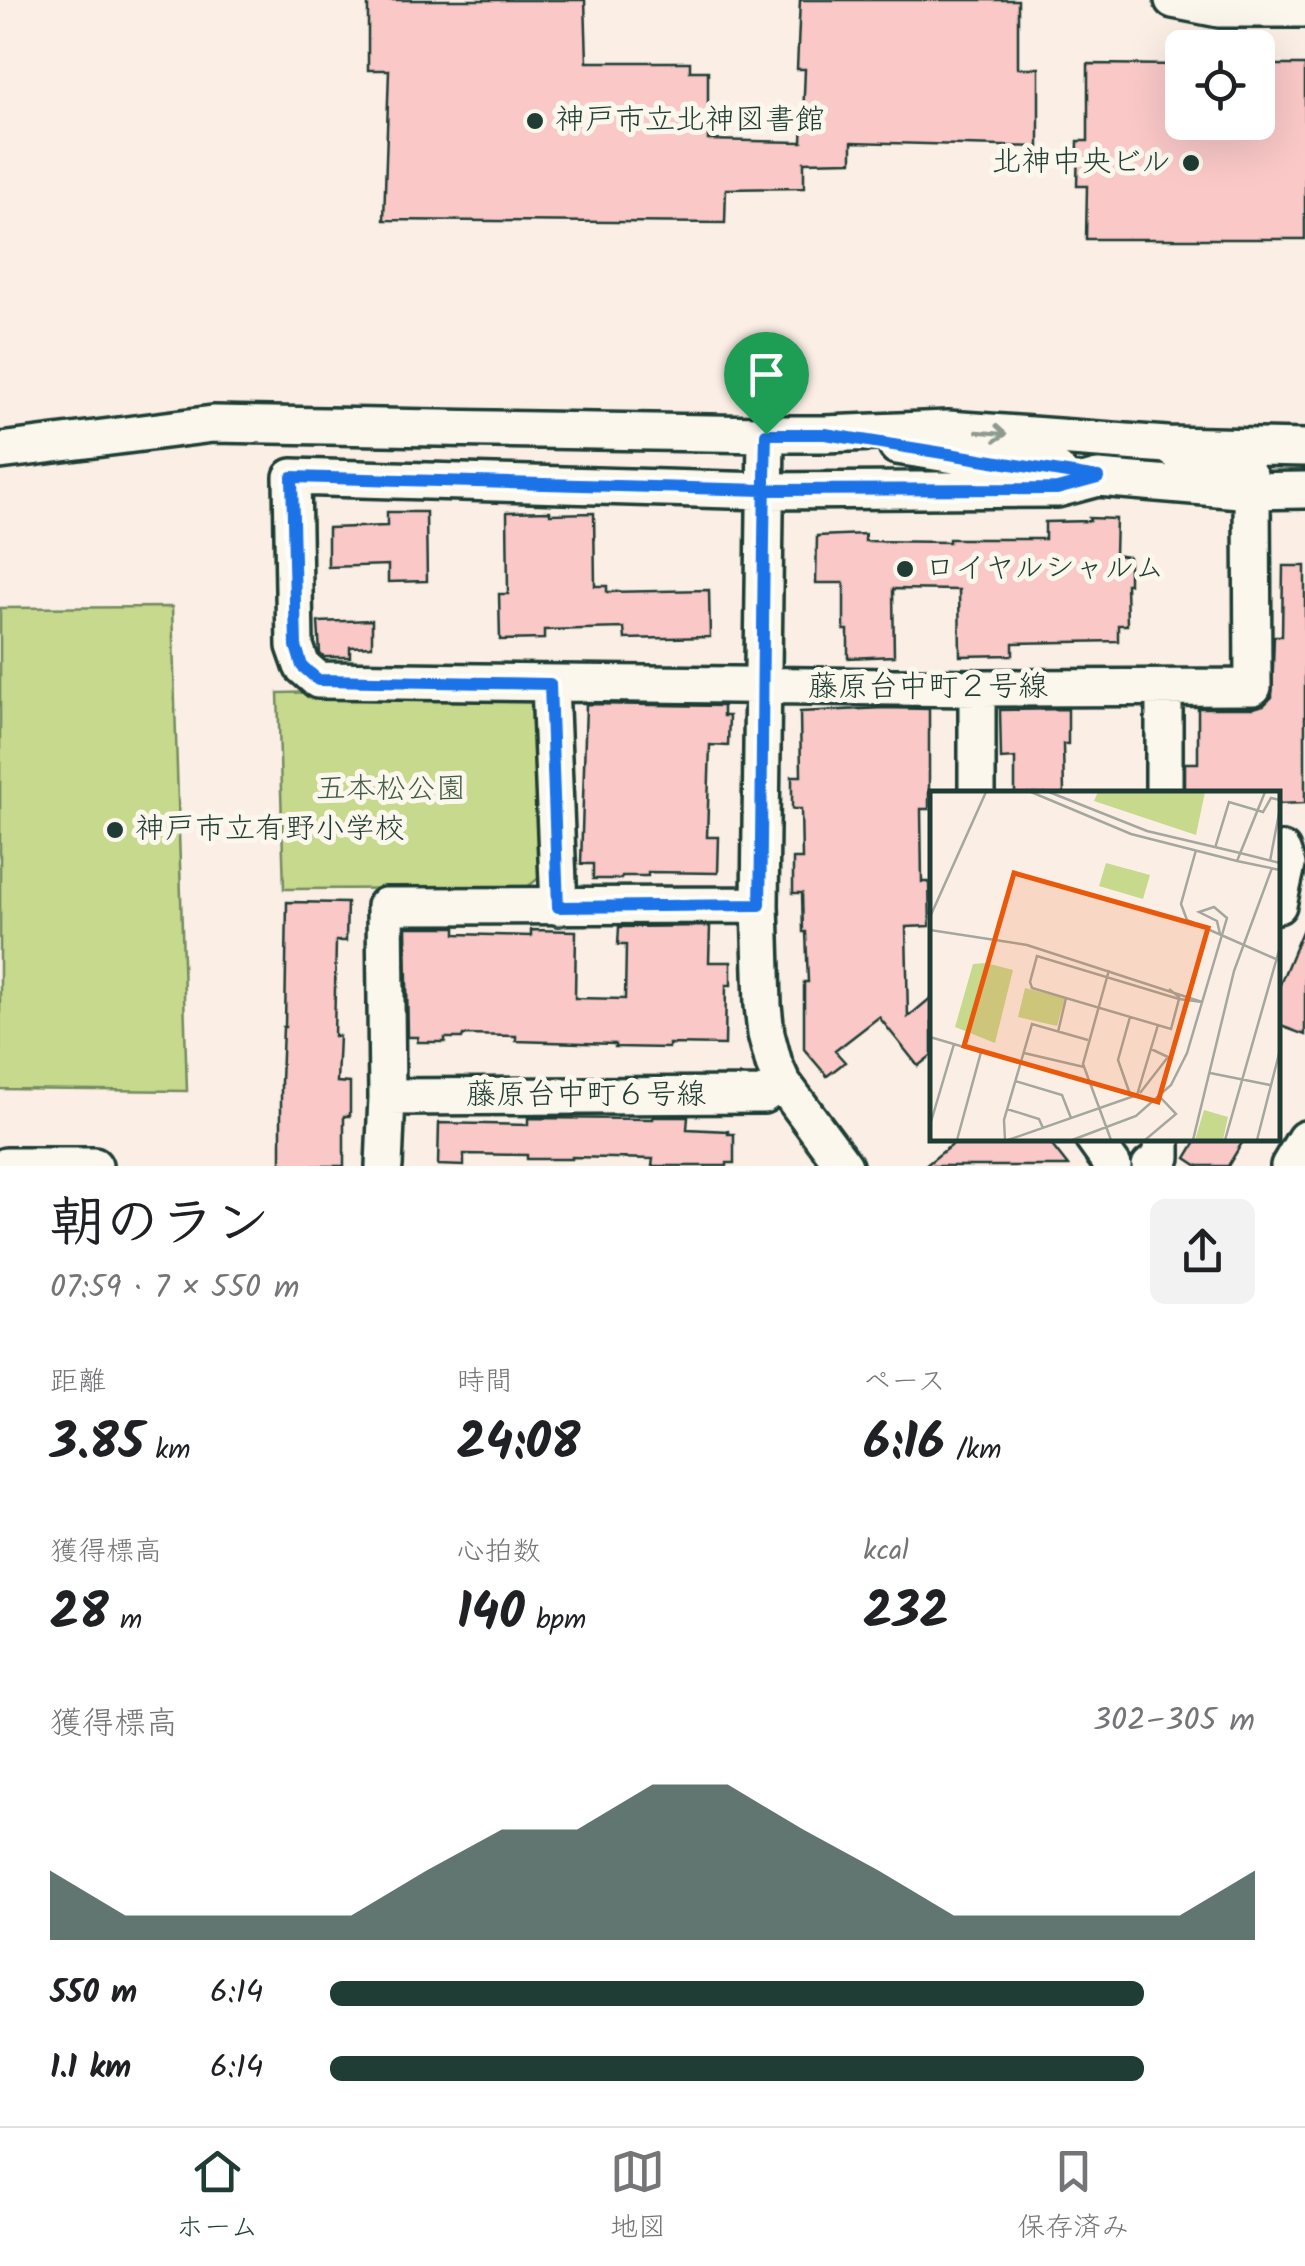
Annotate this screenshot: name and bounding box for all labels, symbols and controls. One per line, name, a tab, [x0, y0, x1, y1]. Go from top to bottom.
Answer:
map controls	[1165, 30, 1275, 140]
button: locate	[1165, 30, 1275, 140]
place label: 神戸市立北神図書館	[555, 97, 825, 145]
marker: 神戸市立北神図書館	[524, 110, 546, 132]
place label: 北神中央ビル	[992, 139, 1171, 187]
marker: 北神中央ビル	[1180, 152, 1202, 174]
pin	[724, 332, 809, 435]
icon: arrive	[739, 347, 794, 402]
one-way arrow	[976, 423, 1008, 442]
place label: ロイヤルシャルム	[925, 545, 1164, 593]
marker: ロイヤルシャルム	[894, 558, 916, 580]
street label: 藤原台中町２号線	[808, 664, 1048, 712]
park label: 五本松公園	[316, 766, 466, 814]
inset map	[930, 791, 1280, 1141]
place label: 神戸市立有野小学校	[135, 806, 405, 854]
marker: 神戸市立有野小学校	[104, 819, 126, 841]
street label: 藤原台中町６号線	[466, 1072, 706, 1120]
text: 朝のラン	[50, 1182, 270, 1269]
button: share	[1150, 1199, 1255, 1304]
text: 07:59 · 7 × 550 m	[50, 1263, 299, 1314]
text: 距離	[50, 1360, 106, 1405]
text: 時間	[457, 1360, 513, 1405]
text: ペース	[863, 1360, 946, 1405]
text: 3.85	[50, 1405, 144, 1485]
text: 24:08	[457, 1405, 581, 1485]
text: 6:16	[863, 1405, 945, 1485]
text: km	[144, 1428, 191, 1473]
text: /km	[945, 1428, 1002, 1473]
text: kcal	[863, 1529, 909, 1574]
text: 獲得標高	[50, 1530, 162, 1575]
text: 心拍数	[457, 1530, 541, 1575]
text: 232	[863, 1574, 949, 1654]
text: 28	[50, 1575, 109, 1655]
text: 140	[457, 1575, 525, 1655]
text: m	[109, 1598, 142, 1643]
text: bpm	[525, 1598, 586, 1643]
text: 302–305 m	[1093, 1696, 1255, 1747]
text: 獲得標高	[50, 1699, 178, 1750]
text: 550 m	[50, 1968, 137, 2019]
text: 6:14	[210, 1968, 263, 2019]
text: 1.1 km	[50, 2043, 131, 2094]
text: 6:14	[210, 2043, 263, 2094]
tab: ホーム	[176, 2144, 259, 2251]
tab: 地図	[610, 2144, 666, 2251]
tab: 保存済み	[1017, 2144, 1129, 2251]

